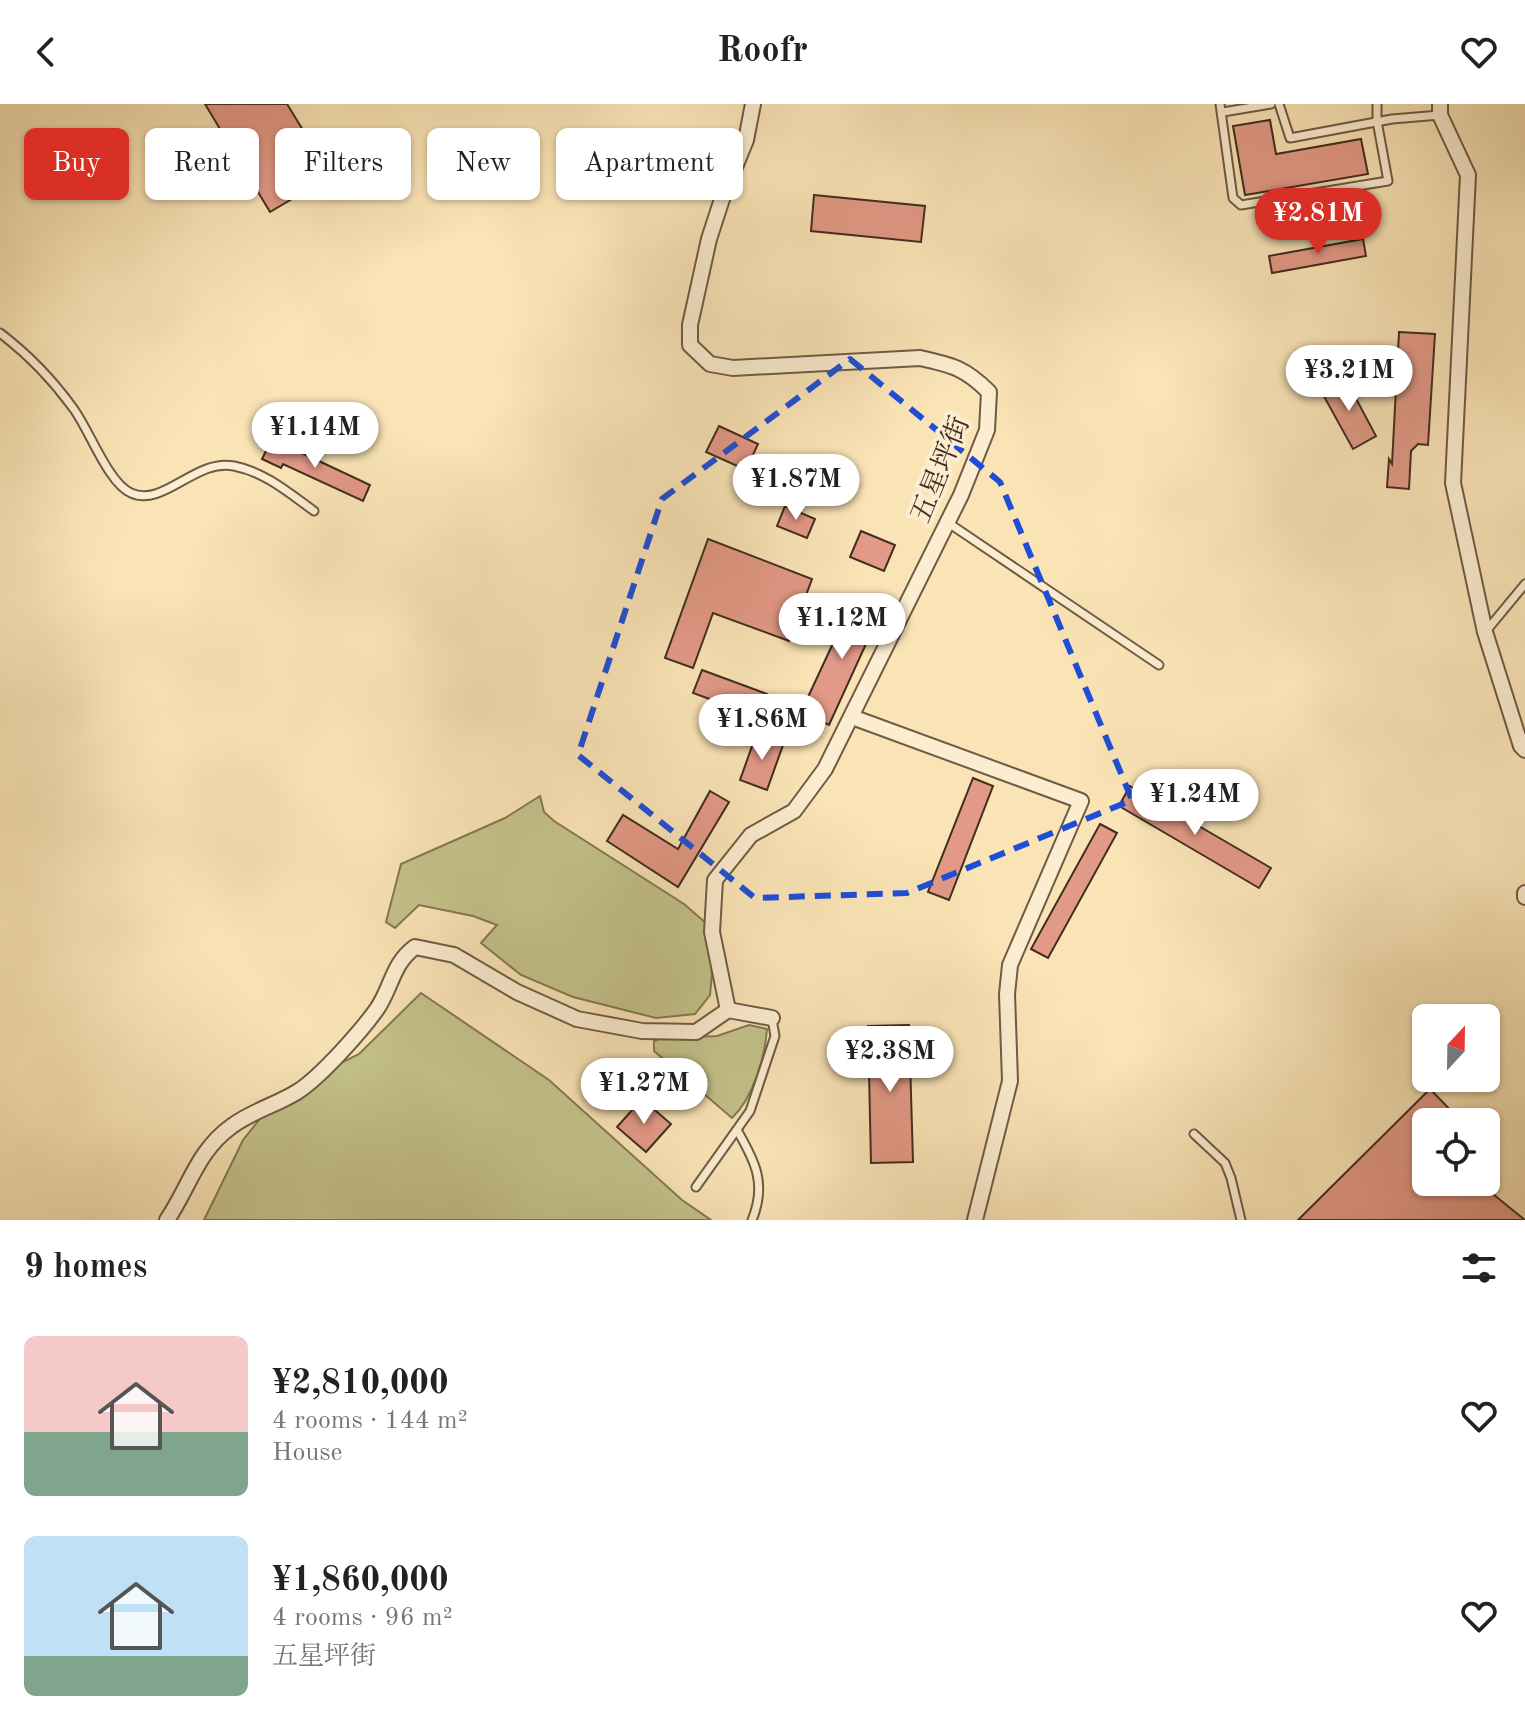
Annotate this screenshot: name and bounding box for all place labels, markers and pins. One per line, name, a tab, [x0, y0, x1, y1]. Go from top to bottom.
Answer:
pin: ¥2.81M	[1253, 188, 1383, 256]
pin: ¥3.21M	[1284, 345, 1414, 413]
pin: ¥1.14M	[250, 402, 380, 470]
pin: ¥1.87M	[731, 454, 861, 522]
pin: ¥1.12M	[777, 593, 907, 661]
pin: ¥1.86M	[697, 694, 827, 762]
pin: ¥1.24M	[1130, 769, 1260, 837]
pin: ¥2.38M	[825, 1026, 955, 1094]
pin: ¥1.27M	[579, 1058, 709, 1126]

